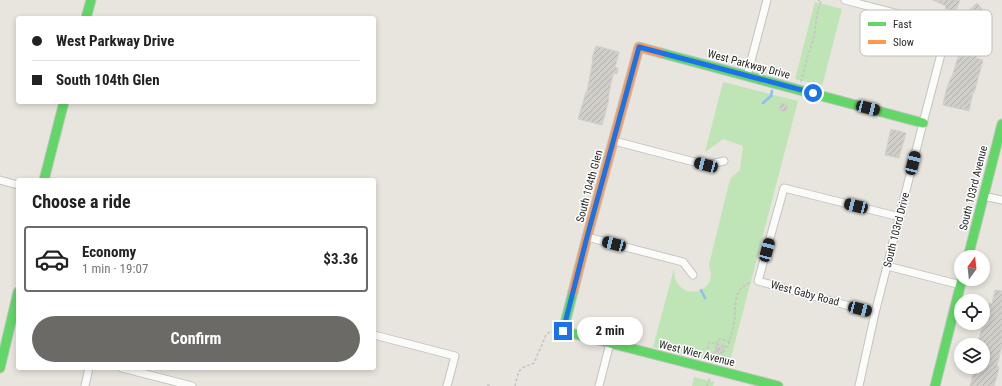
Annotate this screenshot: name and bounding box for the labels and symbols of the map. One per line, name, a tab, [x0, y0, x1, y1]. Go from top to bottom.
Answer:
legend	[860, 10, 992, 56]
text: Fast	[893, 18, 912, 31]
text: Slow	[893, 36, 914, 49]
street label: West Parkway Drive	[706, 47, 792, 82]
route start	[804, 84, 822, 102]
car	[855, 99, 881, 117]
street label: South 103rd Avenue	[957, 144, 990, 232]
street label: South 104th Glen	[574, 148, 605, 224]
car	[904, 150, 922, 176]
car	[693, 156, 719, 174]
street label: South 103rd Drive	[881, 191, 912, 269]
car	[843, 197, 869, 215]
car	[601, 235, 627, 253]
car	[758, 237, 776, 263]
north arrow	[954, 250, 990, 286]
street label: West Gaby Road	[769, 278, 841, 309]
car	[847, 300, 873, 318]
callout: 2 min	[577, 317, 643, 345]
route end	[554, 322, 572, 340]
street label: West Wier Avenue	[658, 338, 736, 369]

